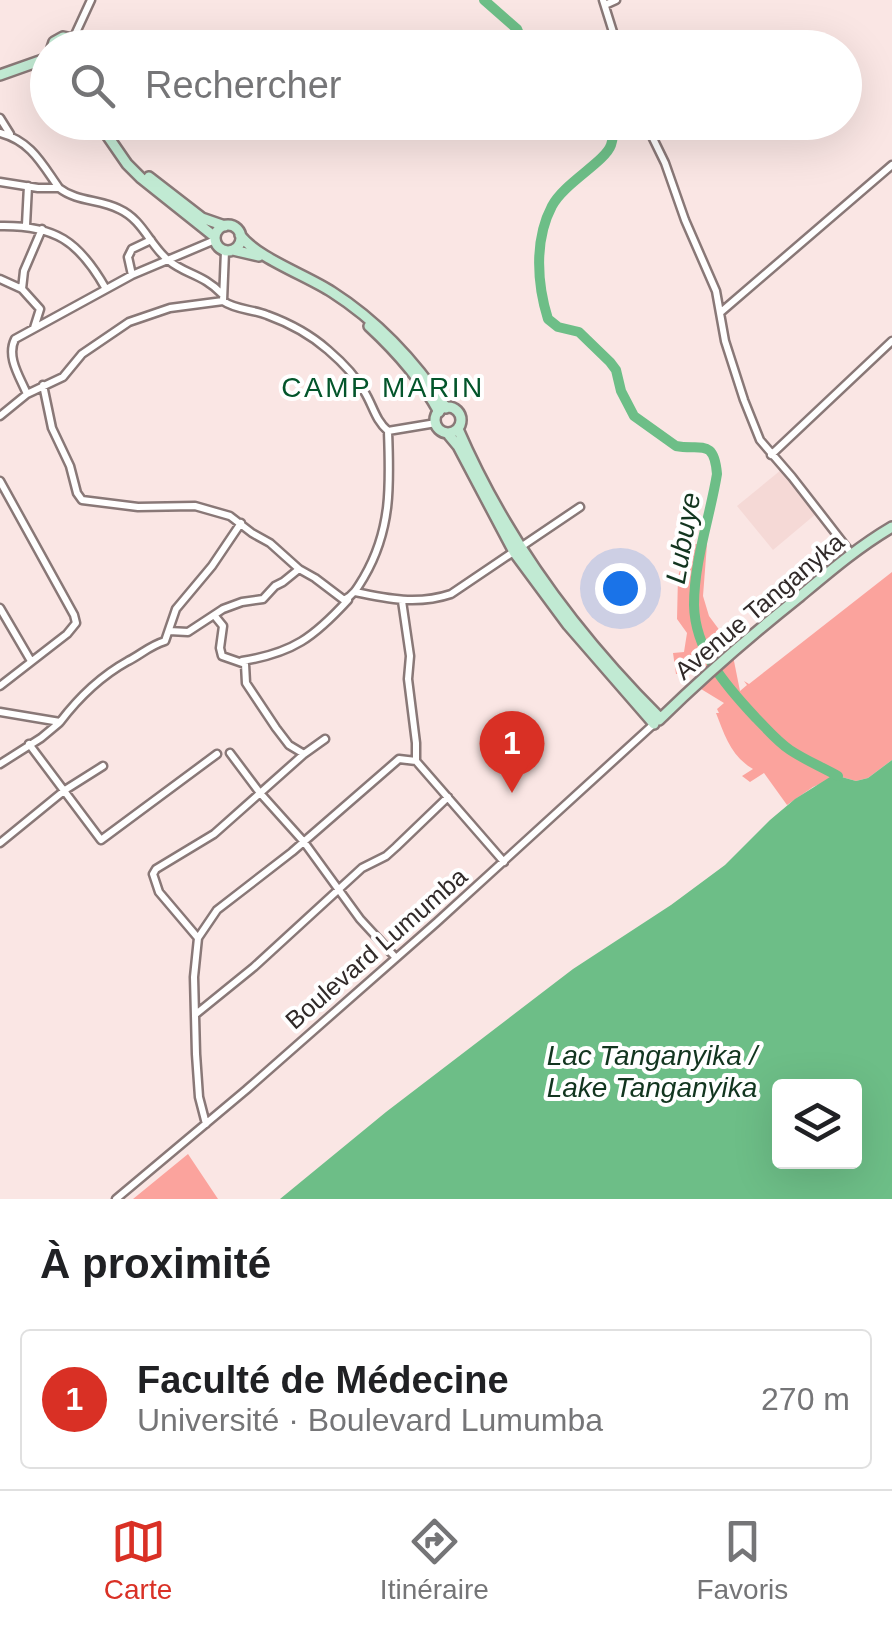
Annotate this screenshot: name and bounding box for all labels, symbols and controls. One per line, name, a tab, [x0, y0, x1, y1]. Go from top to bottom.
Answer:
search box	[30, 30, 862, 140]
icon: search	[65, 58, 120, 113]
text: Rechercher	[145, 64, 341, 106]
district label: CAMP MARIN	[281, 372, 485, 403]
water label: Lubuye	[660, 490, 706, 586]
street label: Avenue Tanganyka	[669, 527, 849, 685]
your location	[595, 563, 646, 614]
pin: 1	[480, 710, 544, 793]
street label: Boulevard Lumumba	[280, 862, 472, 1034]
water label: Lac Tanganyika / Lake Tanganyika	[547, 1040, 761, 1103]
map controls	[772, 1079, 862, 1169]
button: layers	[772, 1079, 862, 1169]
text: À proximité	[40, 1240, 271, 1287]
text: Faculté de Médecine	[137, 1359, 509, 1401]
text: 1	[66, 1381, 83, 1417]
text: 270 m	[761, 1381, 850, 1417]
text: Université · Boulevard Lumumba	[137, 1402, 603, 1438]
tab: Carte	[104, 1514, 172, 1606]
tab: Itinéraire	[380, 1514, 489, 1606]
tab: Favoris	[696, 1514, 788, 1606]

